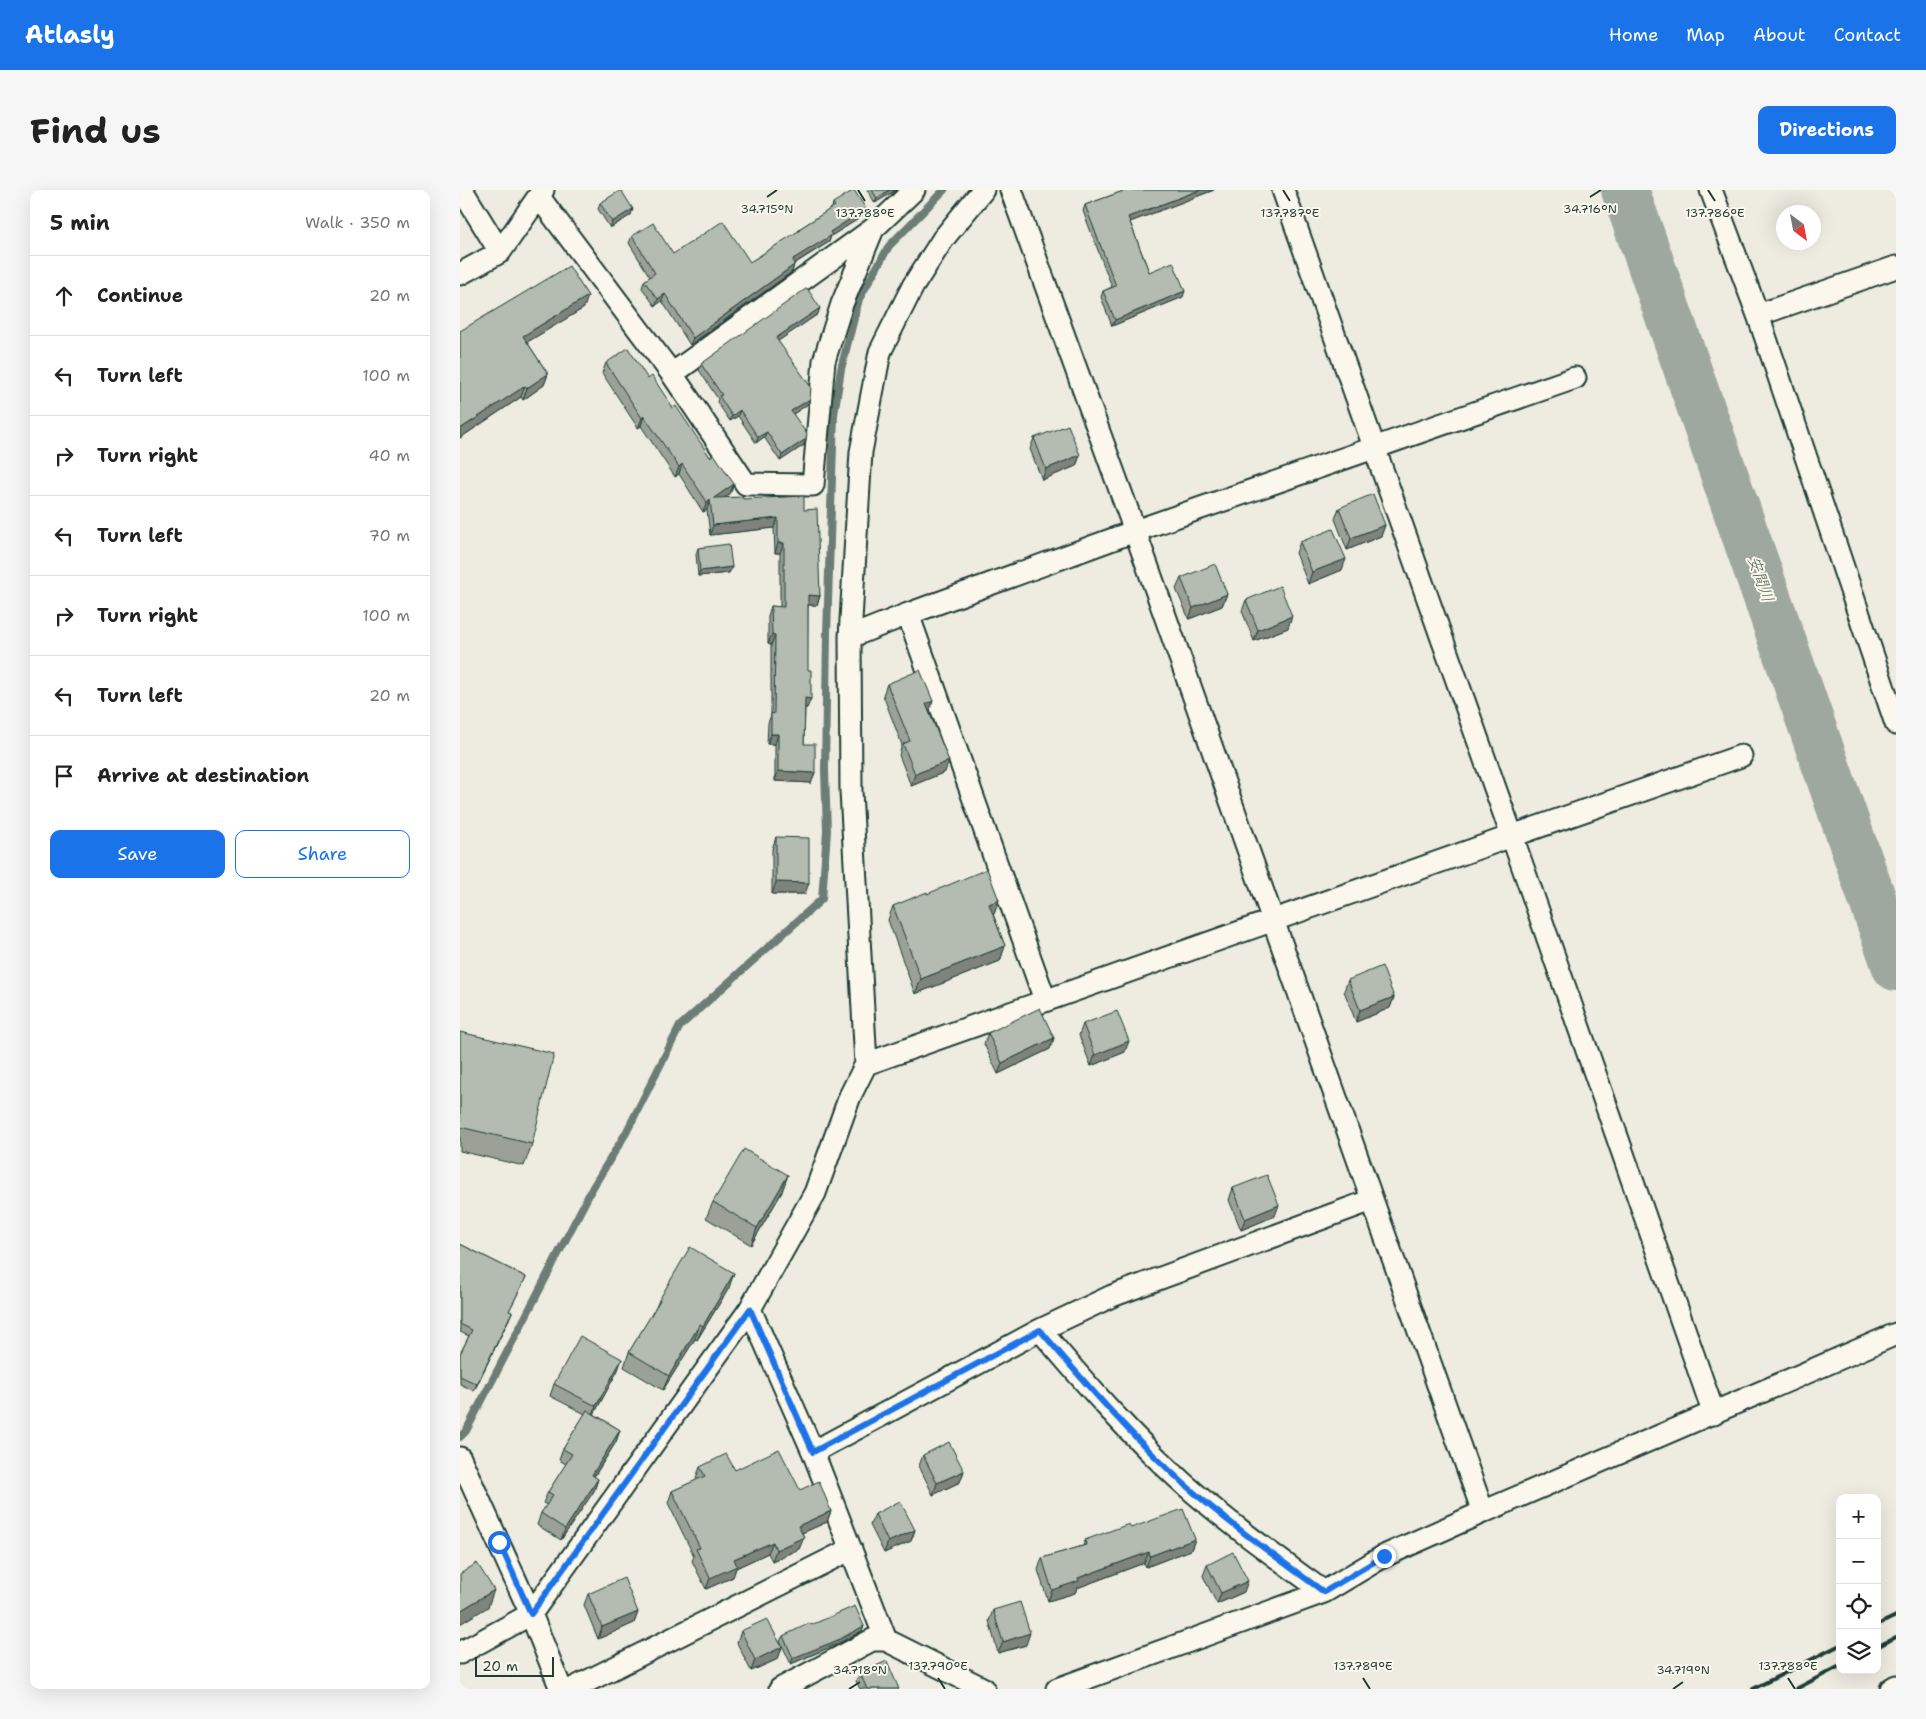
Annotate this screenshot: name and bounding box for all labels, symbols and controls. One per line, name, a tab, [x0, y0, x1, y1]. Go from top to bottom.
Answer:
text: Atlasly	[25, 19, 115, 51]
text: Home	[1609, 23, 1658, 47]
text: Map	[1686, 23, 1725, 47]
text: About	[1753, 23, 1806, 47]
text: Contact	[1834, 23, 1901, 47]
button: Directions	[1758, 106, 1896, 154]
text: Find us	[30, 107, 161, 154]
text: 34.715°N	[741, 201, 793, 217]
text: 34.716°N	[1563, 201, 1617, 217]
text: 137.788°E	[835, 205, 895, 221]
text: 137.787°E	[1261, 205, 1319, 221]
text: 137.786°E	[1685, 205, 1745, 221]
north arrow	[1776, 205, 1821, 250]
text: 5 min	[50, 209, 110, 237]
text: Walk · 350 m	[305, 212, 410, 233]
icon: ahead	[50, 282, 78, 310]
text: Continue	[97, 283, 183, 308]
text: 20 m	[369, 285, 410, 306]
icon: left	[50, 362, 78, 390]
text: Turn left	[97, 363, 183, 388]
text: 100 m	[362, 365, 410, 386]
icon: right	[50, 442, 78, 470]
text: Turn right	[97, 443, 198, 468]
text: 40 m	[368, 445, 410, 466]
icon: left	[50, 522, 78, 550]
text: Turn left	[97, 523, 183, 548]
text: 70 m	[369, 525, 410, 546]
water label: 安間川	[1743, 553, 1779, 605]
icon: right	[50, 602, 78, 630]
text: Turn right	[97, 603, 198, 628]
text: 100 m	[362, 605, 410, 626]
icon: left	[50, 682, 78, 710]
text: Turn left	[97, 683, 183, 708]
text: 20 m	[369, 685, 410, 706]
icon: arrive	[50, 762, 78, 790]
text: Arrive at destination	[97, 763, 309, 788]
button: Save	[50, 830, 225, 878]
button: Share	[235, 830, 410, 878]
map controls	[1836, 1494, 1881, 1674]
button: +	[1836, 1494, 1881, 1539]
route start	[488, 1531, 511, 1554]
button: −	[1836, 1539, 1881, 1584]
route end	[1373, 1545, 1396, 1568]
button: locate	[1836, 1584, 1881, 1629]
button: layers	[1836, 1629, 1881, 1674]
scale bar	[475, 1654, 554, 1677]
text: 20 m	[482, 1657, 518, 1675]
text: 137.790°E	[908, 1658, 968, 1674]
text: 137.789°E	[1334, 1658, 1392, 1674]
text: 137.788°E	[1758, 1658, 1818, 1674]
text: 34.718°N	[833, 1662, 887, 1678]
text: 34.719°N	[1656, 1662, 1710, 1678]

